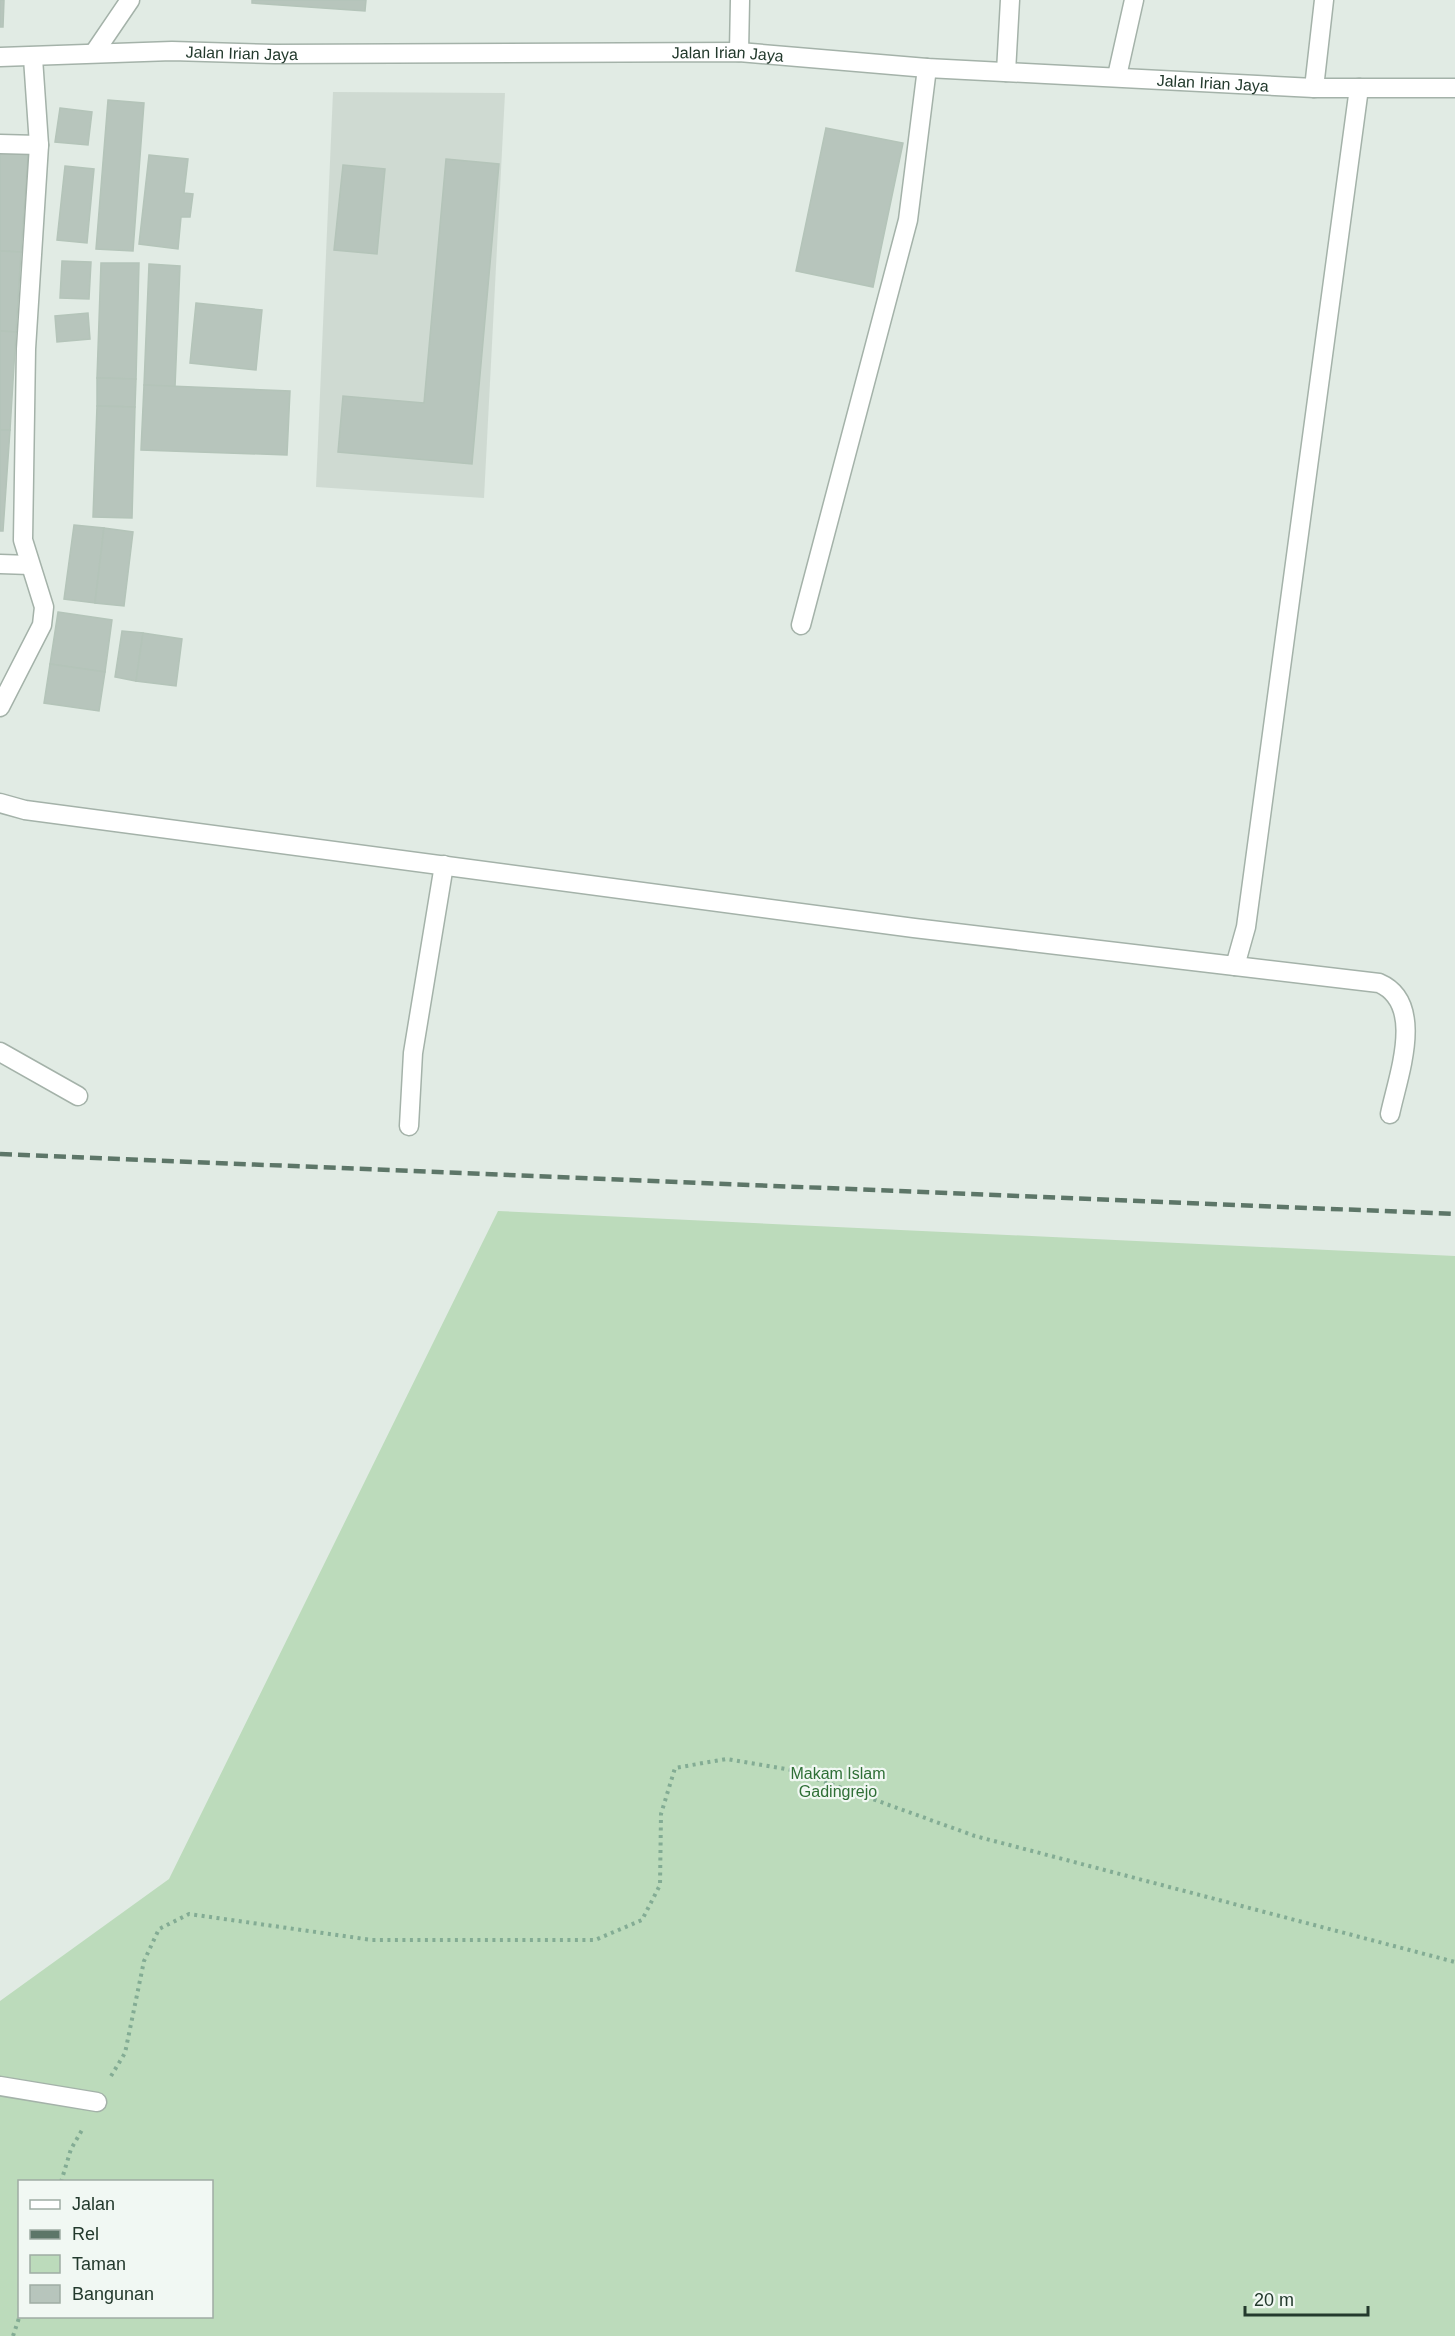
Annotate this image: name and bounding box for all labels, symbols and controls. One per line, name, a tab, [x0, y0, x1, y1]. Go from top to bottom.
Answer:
street label: Jalan Irian Jaya	[186, 43, 298, 63]
street label: Jalan Irian Jaya	[672, 43, 785, 64]
street label: Jalan Irian Jaya	[1156, 71, 1269, 94]
park label: Makam Islam Gadingrejo	[790, 1765, 886, 1800]
legend	[18, 2180, 213, 2318]
text: Jalan	[72, 2194, 115, 2214]
text: Rel	[72, 2224, 99, 2244]
text: Taman	[72, 2254, 126, 2274]
scale bar	[1245, 2279, 1368, 2317]
text: Bangunan	[72, 2284, 154, 2304]
text: 20 m	[1254, 2290, 1294, 2310]

